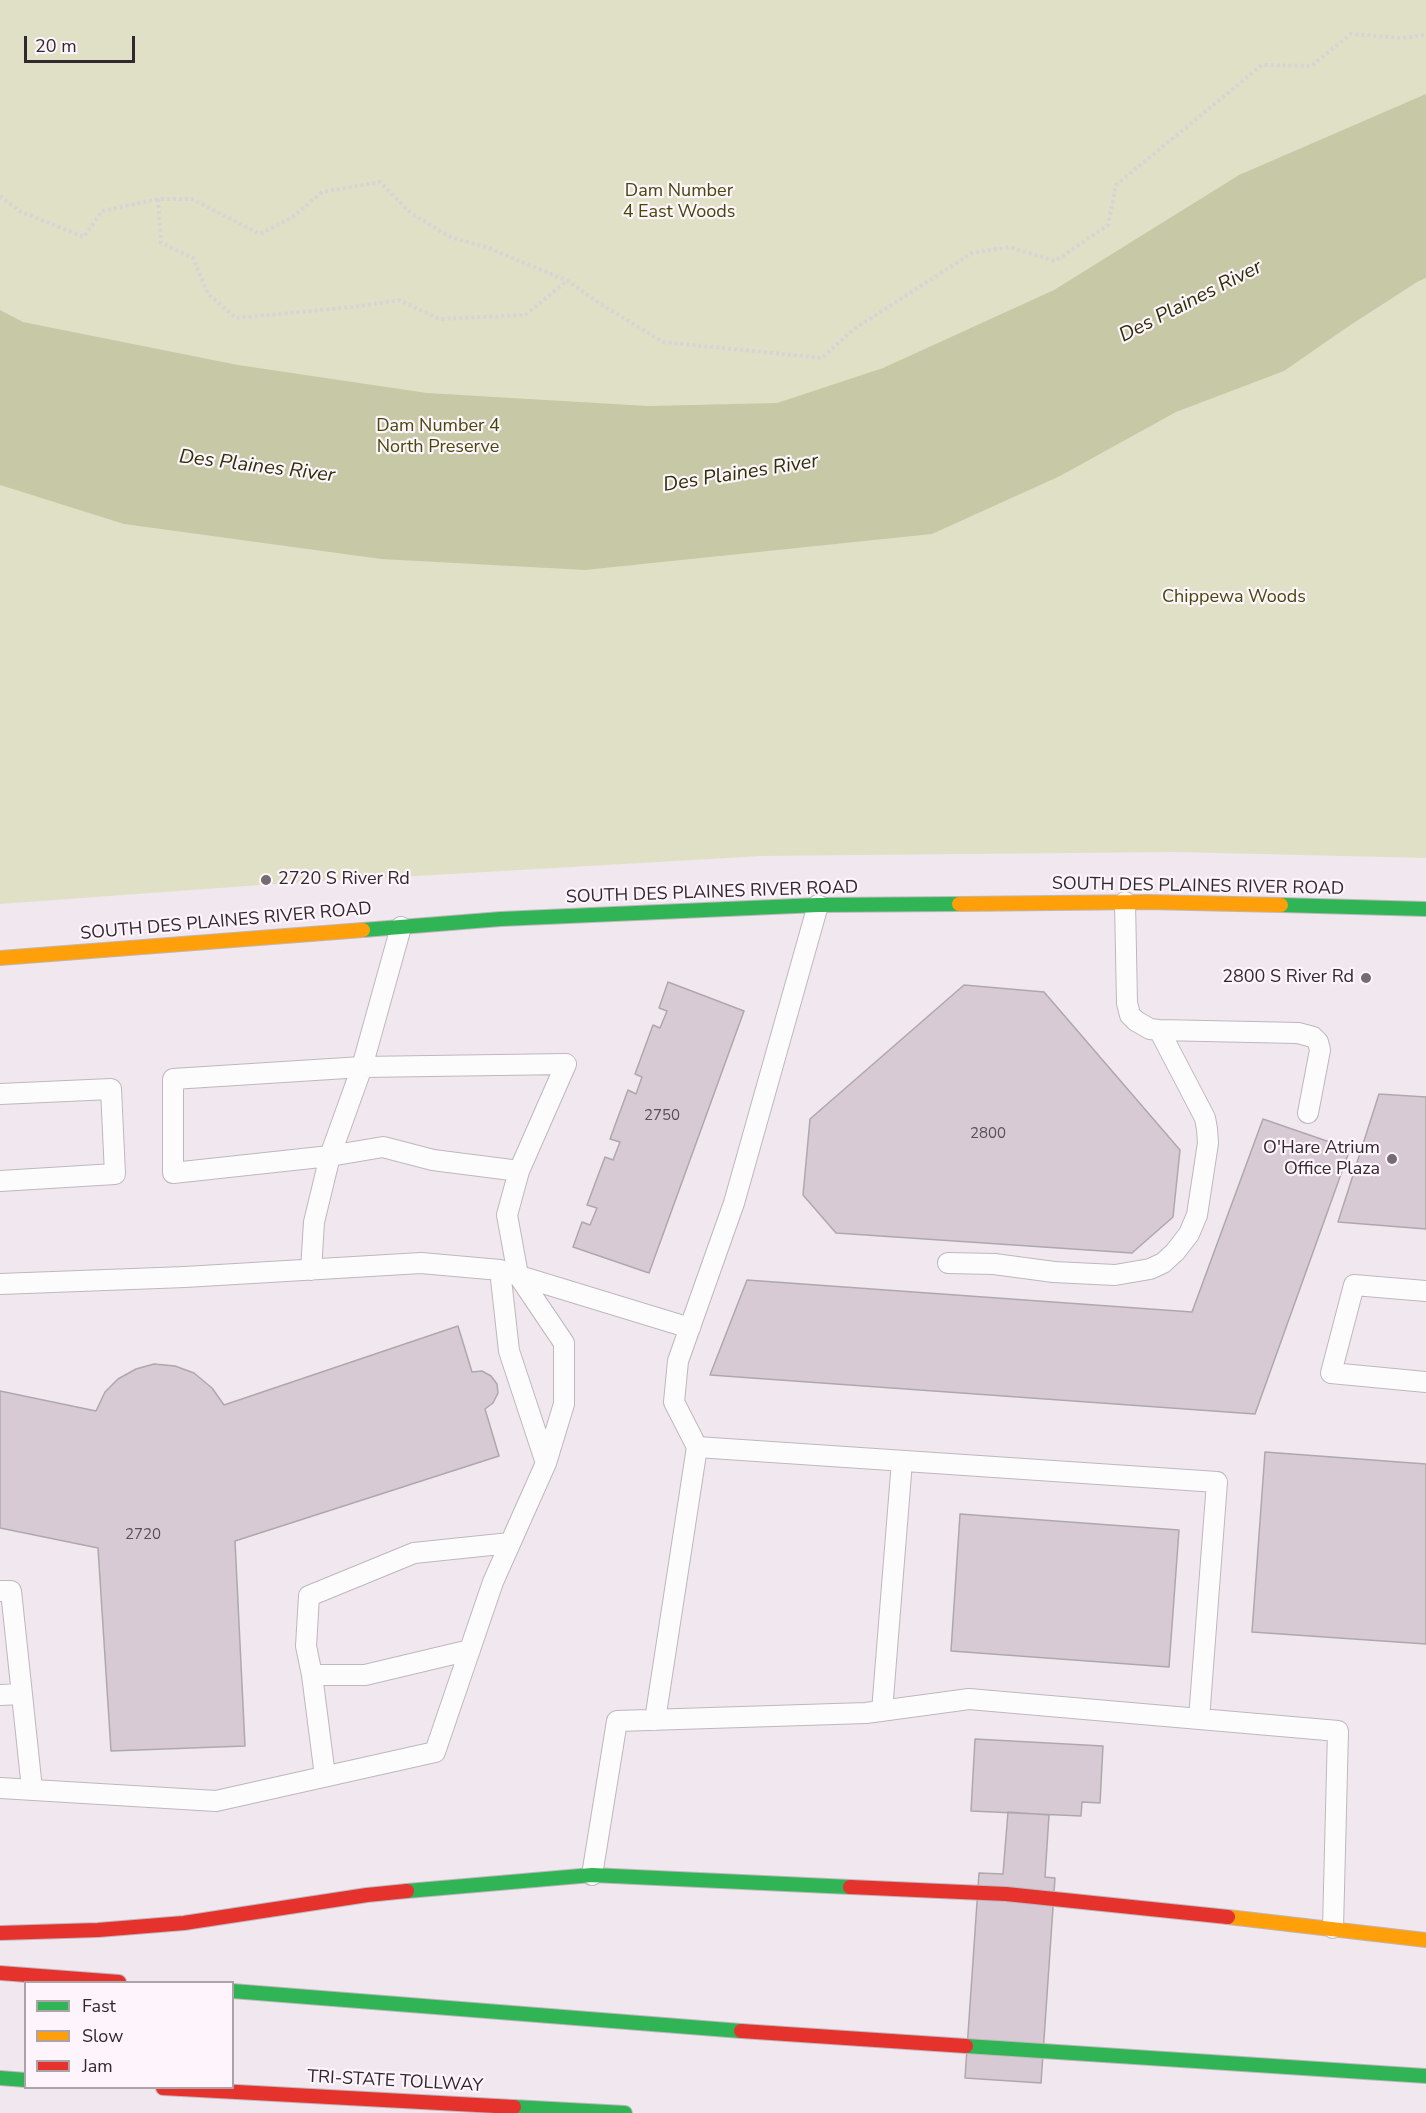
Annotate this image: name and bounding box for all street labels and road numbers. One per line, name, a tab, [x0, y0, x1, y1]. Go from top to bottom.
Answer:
street label: SOUTH DES PLAINES RIVER ROAD	[1052, 874, 1344, 900]
street label: SOUTH DES PLAINES RIVER ROAD	[565, 877, 859, 909]
street label: SOUTH DES PLAINES RIVER ROAD	[79, 898, 373, 946]
street label: TRI-STATE TOLLWAY	[307, 2067, 483, 2097]

